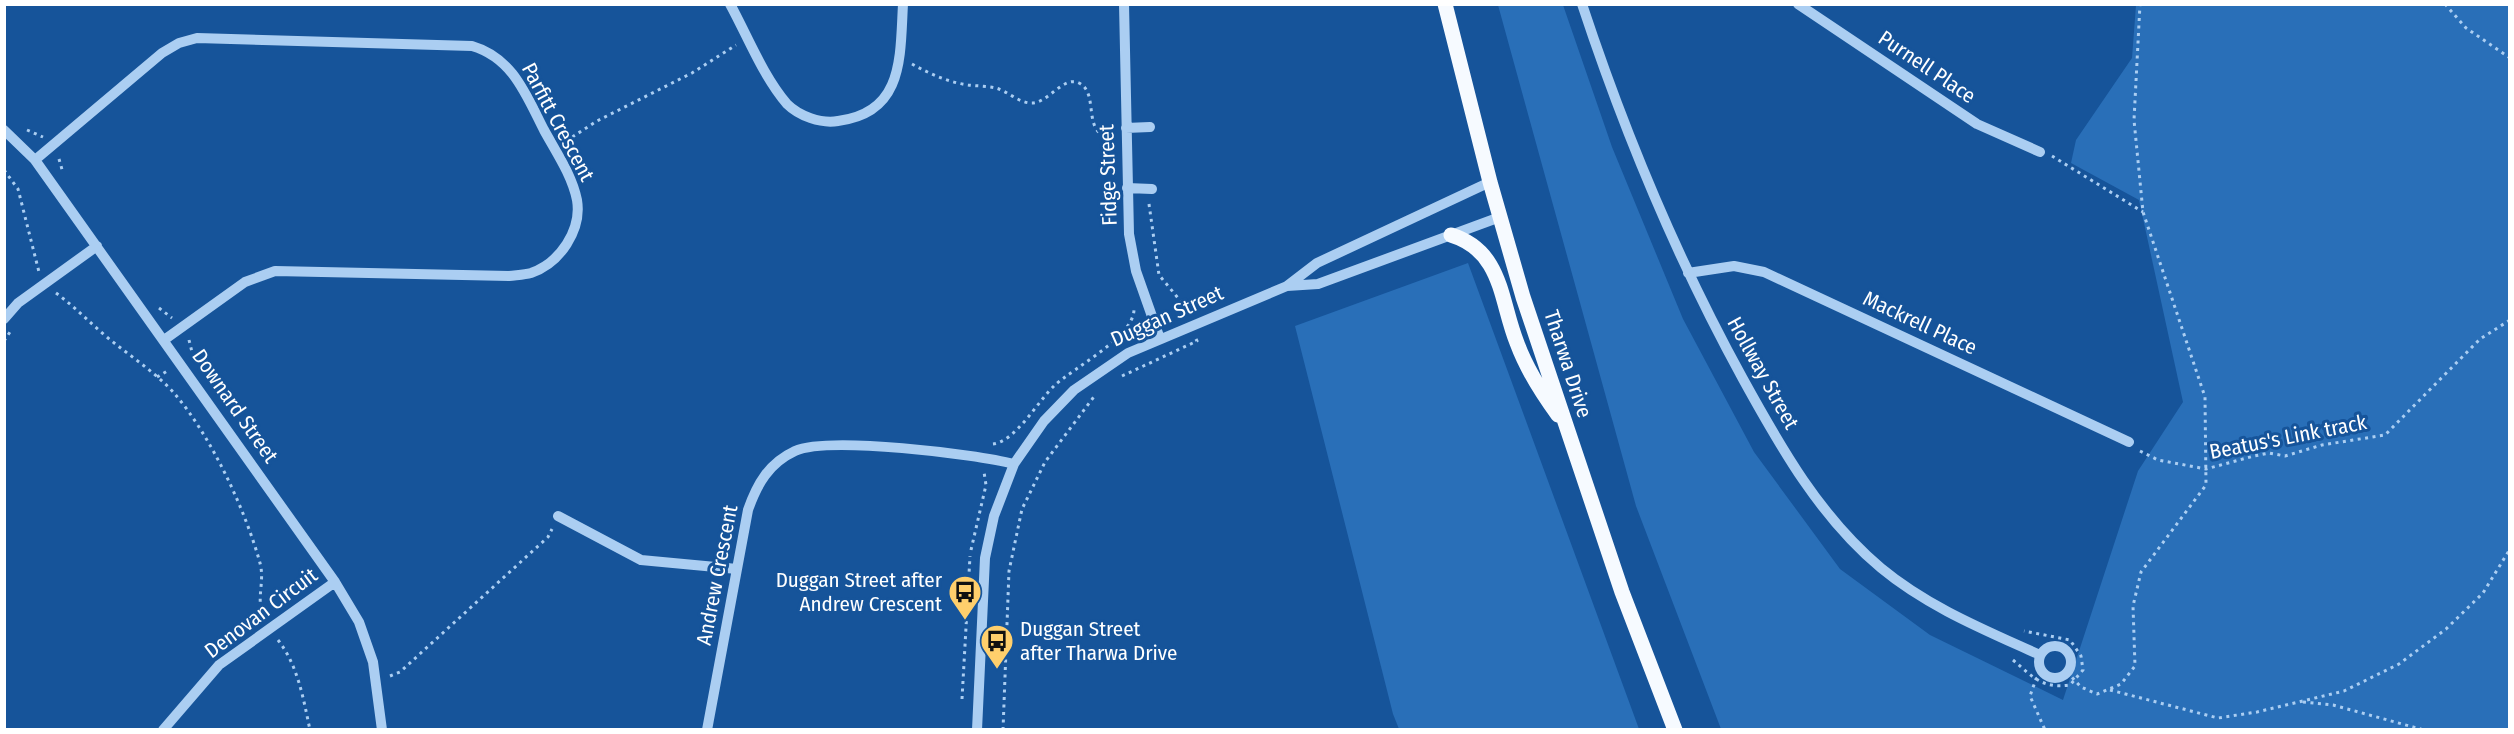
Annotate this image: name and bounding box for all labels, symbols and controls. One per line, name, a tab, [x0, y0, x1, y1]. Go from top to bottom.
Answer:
street label: Purnell Place	[1873, 25, 1981, 109]
street label: Parfitt Crescent	[516, 58, 600, 186]
street label: Fidge Street	[1093, 124, 1123, 226]
street label: Duggan Street	[1107, 280, 1227, 352]
street label: Mackrell Place	[1859, 285, 1981, 361]
street label: Tharwa Drive	[1538, 307, 1598, 421]
street label: Hollway Street	[1722, 312, 1805, 434]
street label: Downard Street	[186, 344, 284, 468]
street label: Beatus's Link track	[2207, 409, 2369, 465]
street label: Andrew Crescent	[691, 502, 743, 647]
street label: Denovan Circuit	[199, 562, 323, 664]
place label: Duggan Street after Andrew Crescent	[776, 567, 943, 617]
bus stop icon: Duggan Street after Andrew Crescent	[947, 574, 983, 621]
place label: Duggan Street after Tharwa Drive	[1020, 616, 1177, 666]
bus stop icon: Duggan Street after Tharwa Drive	[979, 623, 1015, 670]

